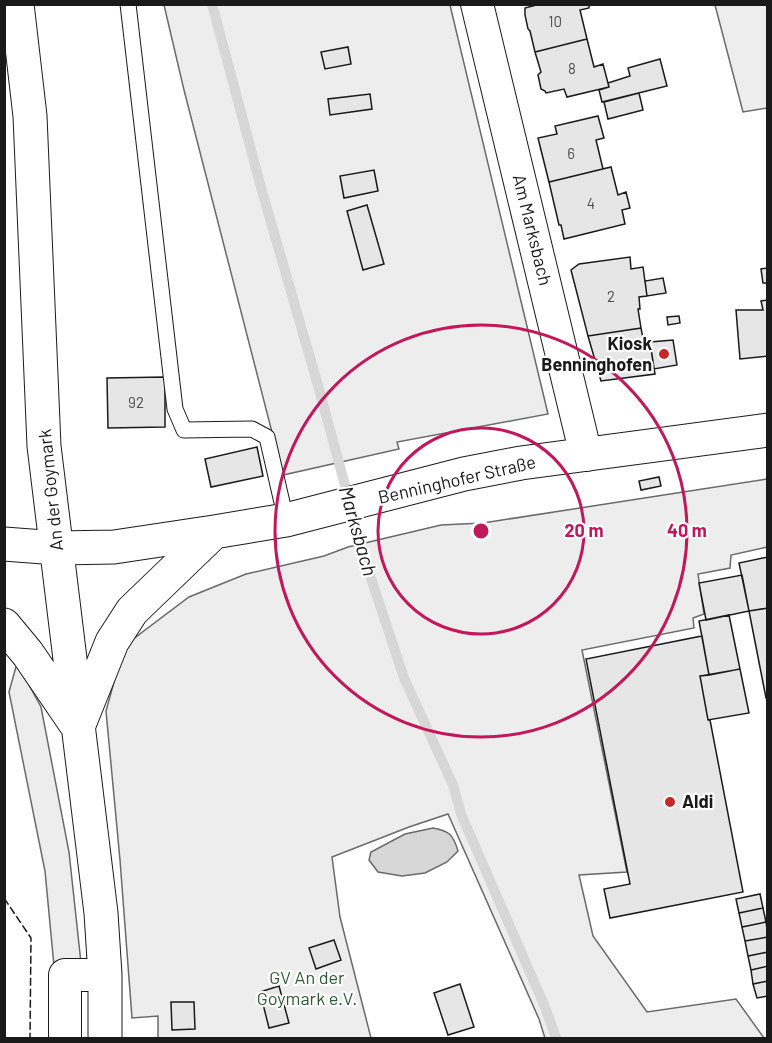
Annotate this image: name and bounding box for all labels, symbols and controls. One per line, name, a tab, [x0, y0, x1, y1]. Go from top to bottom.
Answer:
house number: 10	[548, 12, 562, 30]
house number: 8	[568, 59, 576, 77]
house number: 6	[567, 144, 575, 162]
street label: Am Marksbach	[509, 172, 557, 288]
house number: 4	[587, 194, 595, 212]
house number: 2	[607, 287, 615, 305]
place label: Kiosk Benninghofen	[541, 332, 652, 375]
marker: Kiosk Benninghofen	[657, 347, 671, 361]
house number: 92	[128, 393, 144, 411]
street label: An der Goymark	[33, 428, 67, 552]
street label: Benninghofer Straße	[376, 450, 538, 508]
water label: Marksbach	[335, 483, 383, 578]
text: 20 m	[565, 519, 603, 541]
text: 40 m	[667, 519, 707, 541]
centre of rings	[471, 521, 491, 541]
place label: Aldi	[682, 790, 713, 812]
marker: Aldi	[663, 795, 677, 809]
park label: GV An der Goymark e.V.	[257, 966, 357, 1009]

